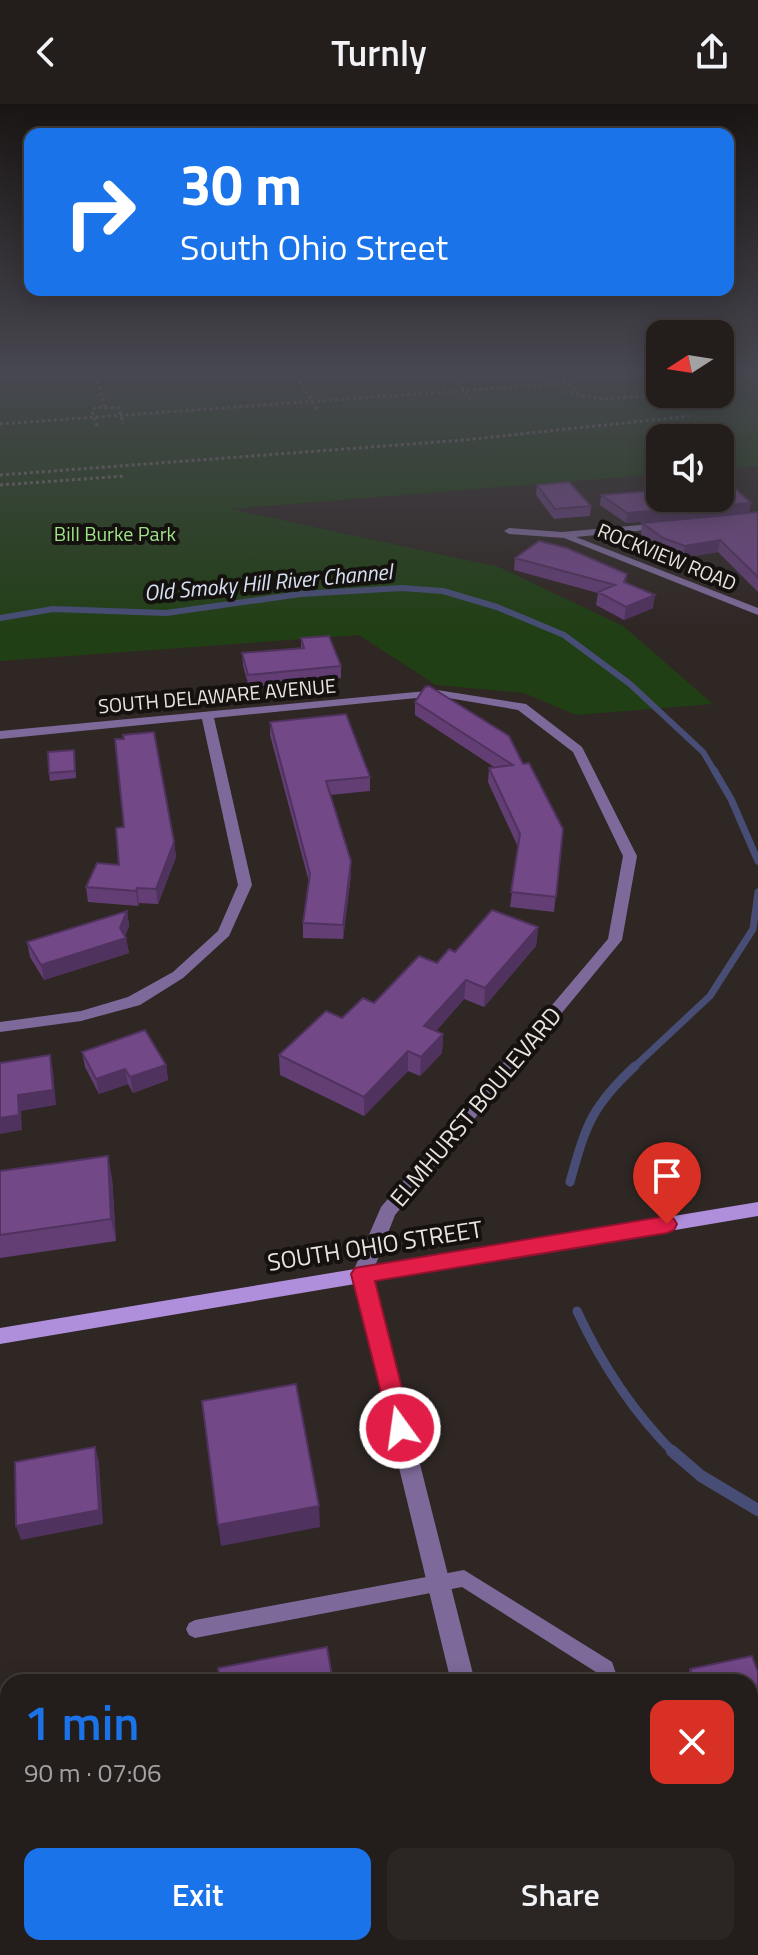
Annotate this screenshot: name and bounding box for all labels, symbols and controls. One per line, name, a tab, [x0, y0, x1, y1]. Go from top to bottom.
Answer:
text: Turnly	[331, 25, 427, 80]
icon: back	[24, 30, 68, 74]
icon: share	[690, 30, 734, 74]
text: 30 m	[180, 142, 302, 227]
icon: right	[48, 160, 152, 264]
text: South Ohio Street	[180, 219, 448, 274]
north arrow	[646, 320, 734, 408]
map controls	[646, 320, 734, 512]
button: sound	[646, 424, 734, 512]
street label: ROCKVIEW ROAD	[593, 515, 741, 599]
park label: Bill Burke Park	[54, 518, 177, 549]
water label: Old Smoky Hill River Channel	[143, 554, 396, 610]
street label: SOUTH DELAWARE AVENUE	[97, 670, 337, 721]
street label: ELMHURST BOULEVARD	[381, 999, 570, 1214]
pin	[633, 1142, 701, 1224]
icon: arrive	[645, 1154, 689, 1198]
street label: SOUTH OHIO STREET	[265, 1210, 485, 1280]
position arrow	[358, 1386, 442, 1470]
text: 1 min	[24, 1686, 139, 1759]
button: close	[650, 1700, 734, 1784]
text: 90 m · 07:06	[24, 1753, 162, 1792]
button: Exit	[24, 1848, 371, 1940]
button: Share	[387, 1848, 734, 1940]

